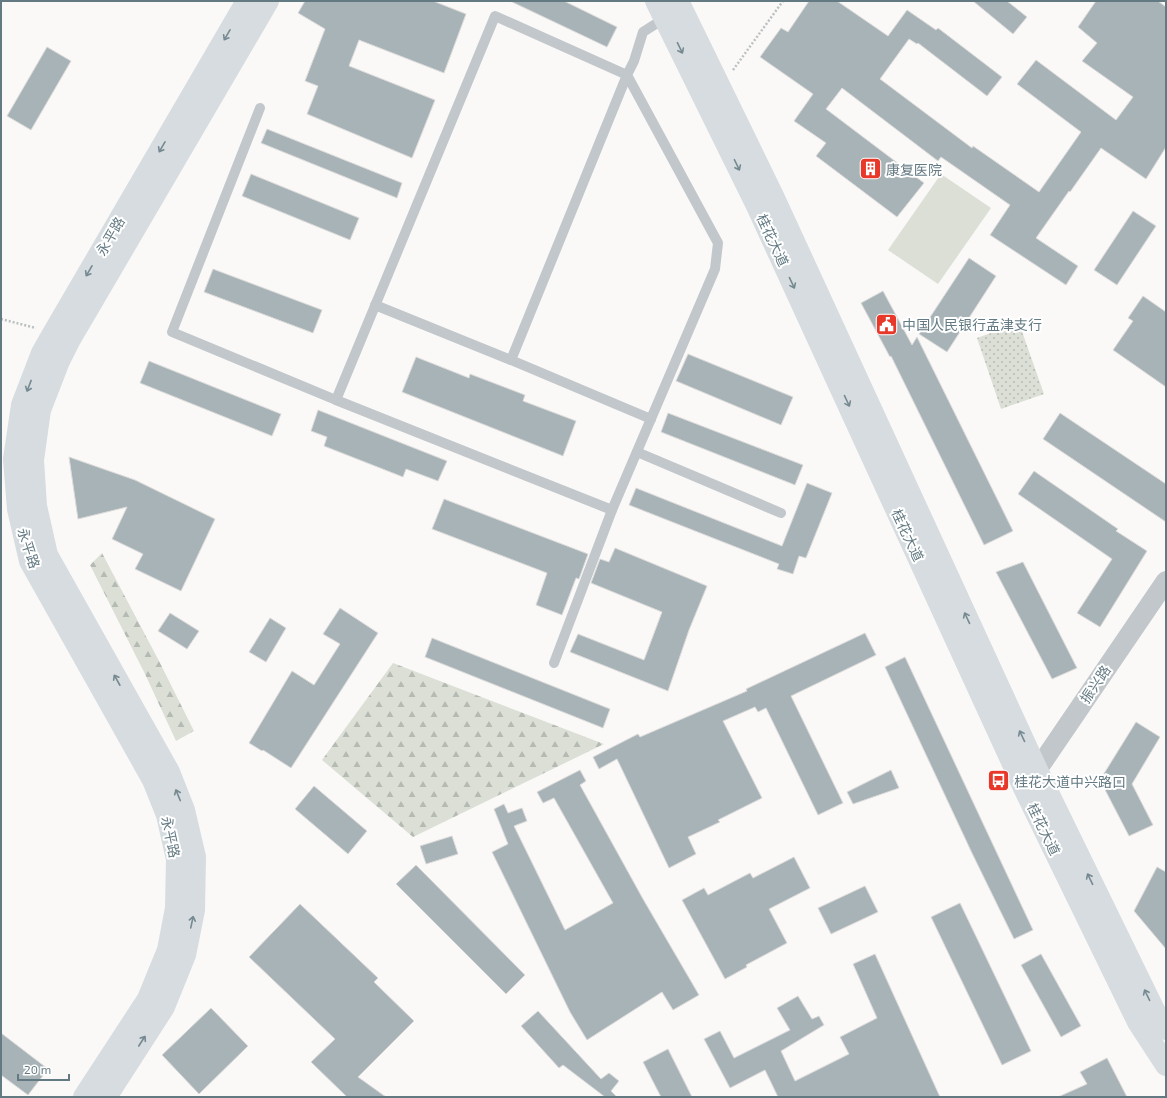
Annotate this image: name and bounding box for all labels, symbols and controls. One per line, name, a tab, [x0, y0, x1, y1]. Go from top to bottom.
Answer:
one-way arrow	[223, 29, 231, 41]
one-way arrow	[677, 42, 684, 54]
one-way arrow	[157, 141, 165, 153]
building icon: 康复医院	[857, 156, 883, 182]
one-way arrow	[734, 159, 741, 171]
place label: 康复医院	[886, 161, 942, 178]
street label: 桂花大道	[753, 211, 793, 269]
street label: 永平路	[92, 214, 128, 258]
one-way arrow	[85, 265, 93, 277]
one-way arrow	[789, 277, 796, 289]
public building icon: 中国人民银行孟津支行	[874, 311, 900, 337]
place label: 中国人民银行孟津支行	[902, 316, 1042, 333]
one-way arrow	[25, 380, 33, 392]
one-way arrow	[843, 395, 851, 407]
street label: 桂花大道	[888, 506, 928, 564]
street label: 永平路	[14, 525, 44, 571]
one-way arrow	[963, 612, 970, 624]
street label: 振兴路	[1076, 662, 1114, 706]
one-way arrow	[113, 674, 120, 686]
one-way arrow	[1017, 730, 1025, 742]
bus stop icon: 桂花大道中兴路口	[985, 768, 1011, 794]
place label: 桂花大道中兴路口	[1014, 773, 1126, 790]
one-way arrow	[174, 789, 182, 801]
street label: 桂花大道	[1024, 800, 1064, 858]
street label: 永平路	[158, 815, 184, 859]
one-way arrow	[1086, 873, 1093, 885]
one-way arrow	[188, 916, 196, 929]
one-way arrow	[1143, 990, 1150, 1002]
one-way arrow	[138, 1036, 146, 1047]
scale bar	[18, 1056, 69, 1082]
text: 20 m	[24, 1062, 51, 1076]

